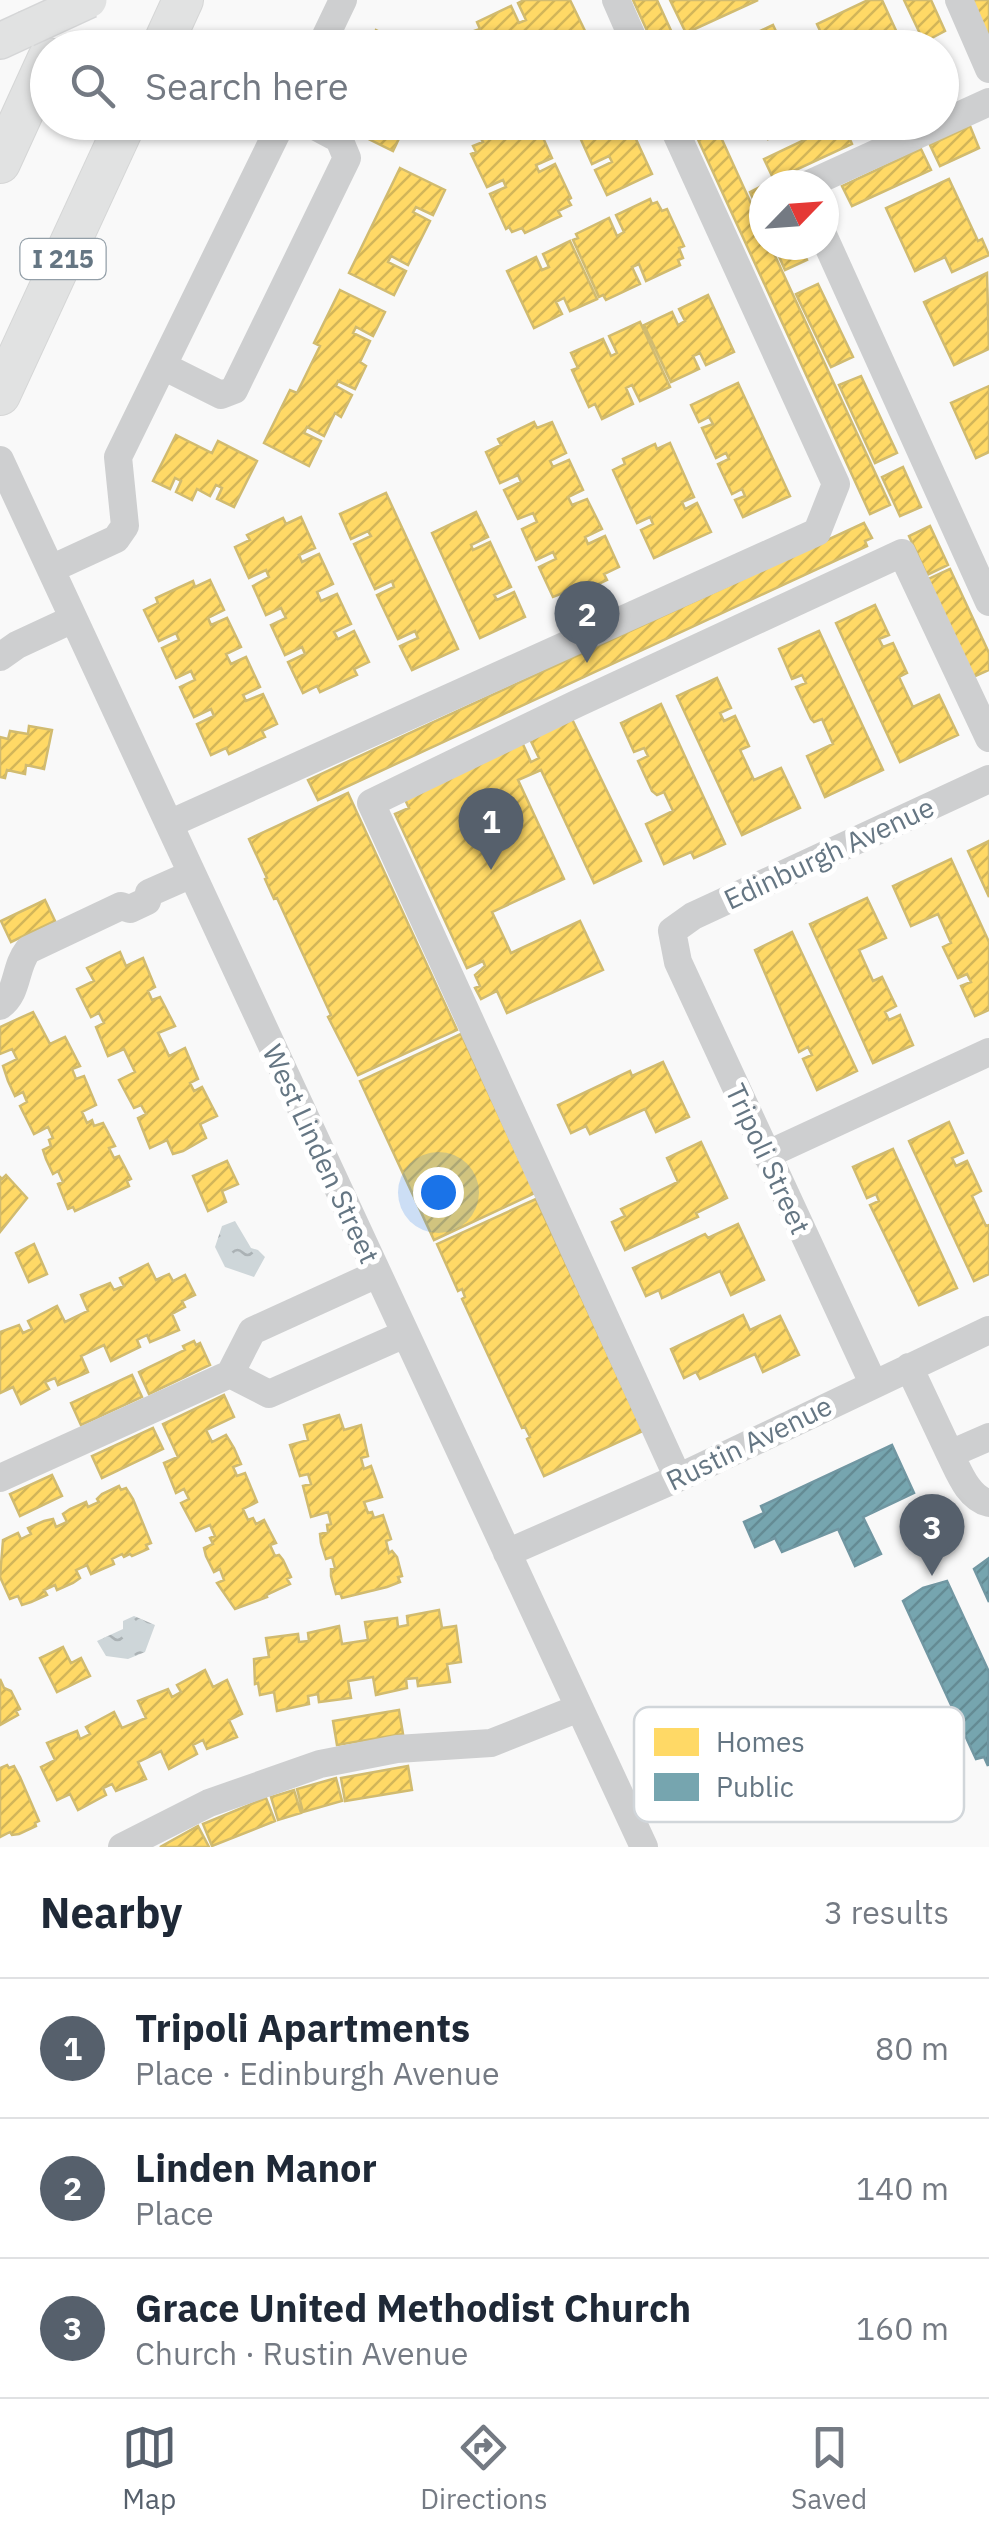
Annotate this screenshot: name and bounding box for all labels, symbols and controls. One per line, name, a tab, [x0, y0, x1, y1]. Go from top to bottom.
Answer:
search box	[30, 30, 959, 140]
icon: search	[65, 58, 120, 113]
text: Search here	[145, 61, 349, 110]
north arrow	[749, 170, 839, 260]
road number: I 215	[20, 239, 106, 279]
pin: 2	[554, 580, 620, 663]
pin: 1	[458, 788, 524, 870]
street label: Edinburgh Avenue	[718, 788, 940, 917]
street label: West Linden Street	[254, 1038, 388, 1269]
street label: Tripoli Street	[717, 1078, 819, 1240]
your location	[413, 1167, 464, 1218]
street label: Rustin Avenue	[660, 1386, 838, 1499]
pin: 3	[900, 1494, 964, 1576]
legend	[634, 1707, 964, 1822]
text: Homes	[716, 1723, 805, 1760]
text: Public	[716, 1768, 794, 1805]
text: Nearby	[40, 1885, 182, 1940]
text: 3 results	[824, 1891, 949, 1933]
text: Tripoli Apartments	[135, 2003, 470, 2052]
text: 1	[63, 2027, 82, 2069]
text: 80 m	[875, 2027, 949, 2069]
text: Place · Edinburgh Avenue	[135, 2052, 499, 2094]
text: Linden Manor	[135, 2143, 377, 2192]
text: 2	[63, 2167, 82, 2209]
text: 140 m	[856, 2167, 949, 2209]
text: Place	[135, 2192, 214, 2234]
text: Grace United Methodist Church	[135, 2283, 691, 2332]
text: 3	[63, 2307, 82, 2349]
text: 160 m	[856, 2307, 949, 2349]
text: Church · Rustin Avenue	[135, 2332, 468, 2374]
tab: Map	[122, 2420, 177, 2517]
tab: Directions	[420, 2420, 548, 2517]
tab: Saved	[791, 2420, 867, 2517]

